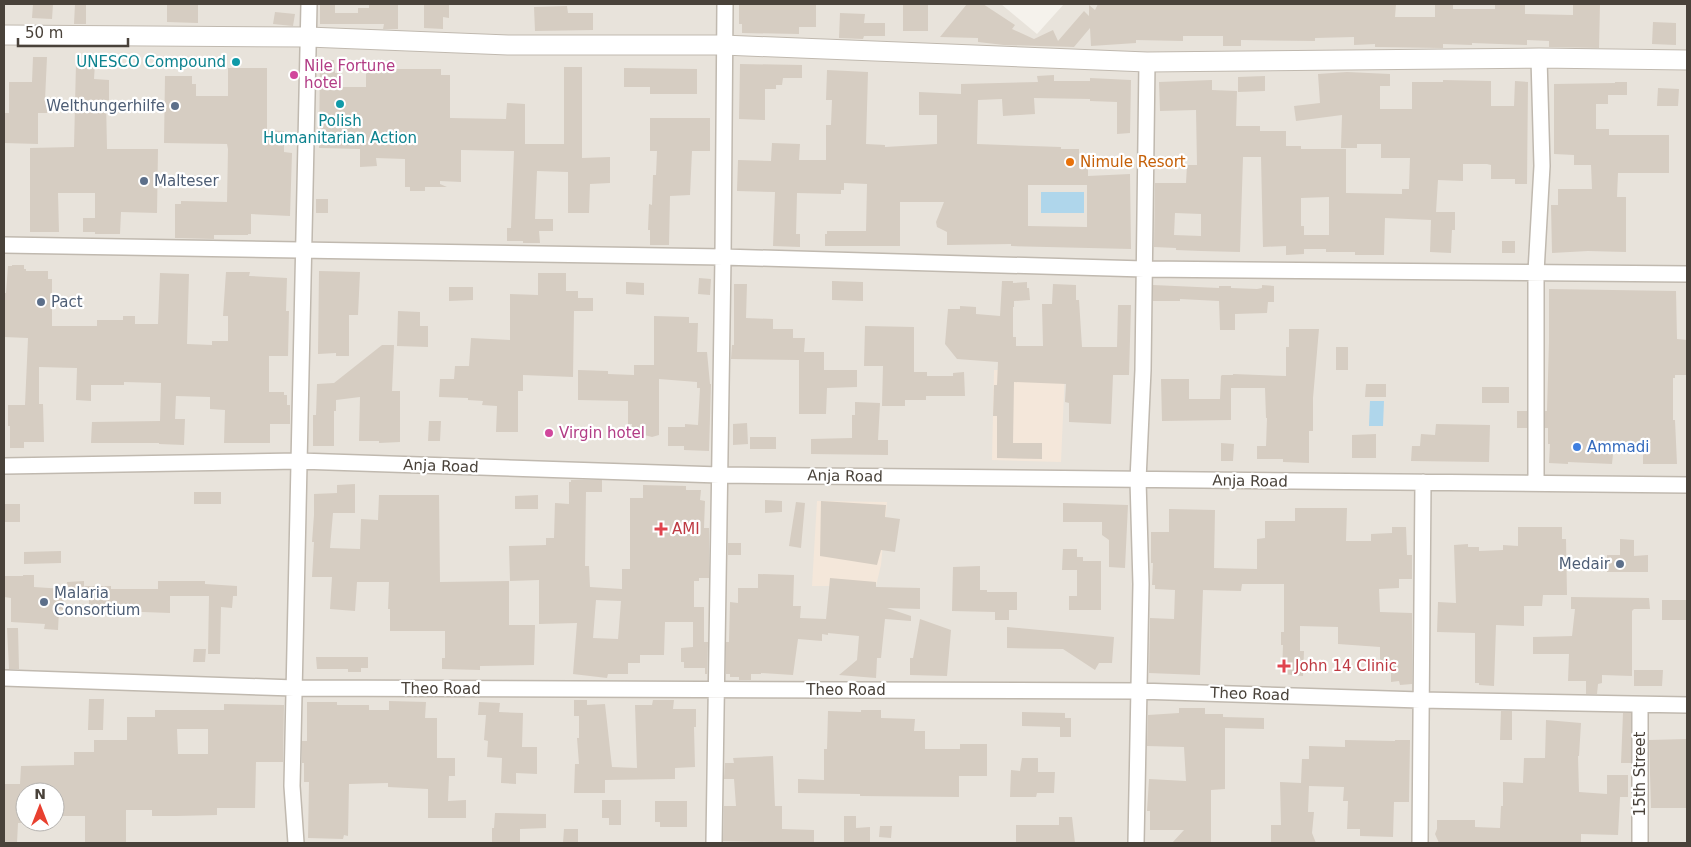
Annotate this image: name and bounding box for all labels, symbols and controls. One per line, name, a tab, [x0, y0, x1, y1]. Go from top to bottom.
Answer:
scale bar	[18, 15, 128, 47]
text: 50 m	[25, 24, 63, 42]
place label: UNESCO Compound	[76, 53, 226, 71]
marker: UNESCO Compound	[230, 56, 242, 68]
place label: Nile Fortune hotel	[304, 57, 395, 92]
marker: Nile Fortune hotel	[288, 69, 300, 81]
place label: Welthungerhilfe	[46, 97, 165, 115]
marker: Polish Humanitarian Action	[334, 98, 346, 110]
marker: Welthungerhilfe	[169, 100, 181, 112]
place label: Polish Humanitarian Action	[263, 112, 417, 147]
place label: Nimule Resort	[1080, 153, 1186, 171]
marker: Nimule Resort	[1064, 156, 1076, 168]
place label: Malteser	[154, 172, 219, 190]
marker: Malteser	[138, 175, 150, 187]
place label: Pact	[51, 293, 83, 311]
marker: Pact	[35, 296, 47, 308]
place label: Virgin hotel	[559, 424, 645, 442]
marker: Virgin hotel	[543, 427, 555, 439]
place label: Ammadi	[1587, 438, 1649, 456]
marker: Ammadi	[1571, 441, 1583, 453]
street label: Anja Road	[403, 456, 479, 476]
street label: Anja Road	[807, 466, 883, 486]
street label: Anja Road	[1212, 471, 1288, 491]
place label: AMI	[672, 520, 700, 538]
marker: AMI	[654, 522, 668, 536]
place label: Medair	[1559, 555, 1611, 573]
marker: Medair	[1614, 558, 1626, 570]
place label: Malaria Consortium	[54, 584, 140, 619]
marker: Malaria Consortium	[38, 596, 50, 608]
place label: John 14 Clinic	[1294, 657, 1397, 675]
marker: John 14 Clinic	[1277, 659, 1291, 673]
street label: Theo Road	[400, 680, 481, 698]
street label: Theo Road	[805, 681, 886, 699]
street label: Theo Road	[1209, 684, 1290, 704]
street label: 15th Street	[1631, 731, 1649, 816]
north arrow	[15, 782, 65, 832]
text: N	[34, 786, 46, 802]

